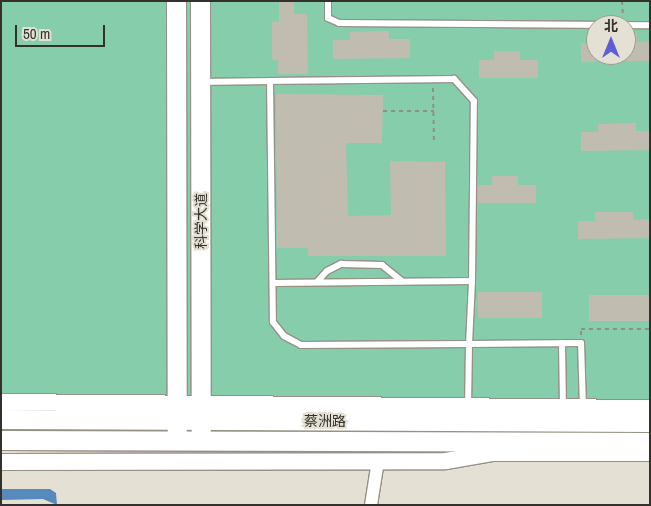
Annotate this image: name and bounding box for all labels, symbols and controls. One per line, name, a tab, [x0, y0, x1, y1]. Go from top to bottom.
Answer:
scale bar	[18, 15, 108, 47]
north arrow	[586, 15, 636, 65]
text: 北	[604, 17, 618, 35]
text: 50 m	[23, 23, 50, 44]
street label: 科学大道	[193, 193, 209, 249]
street label: 蔡洲路	[304, 413, 346, 429]

